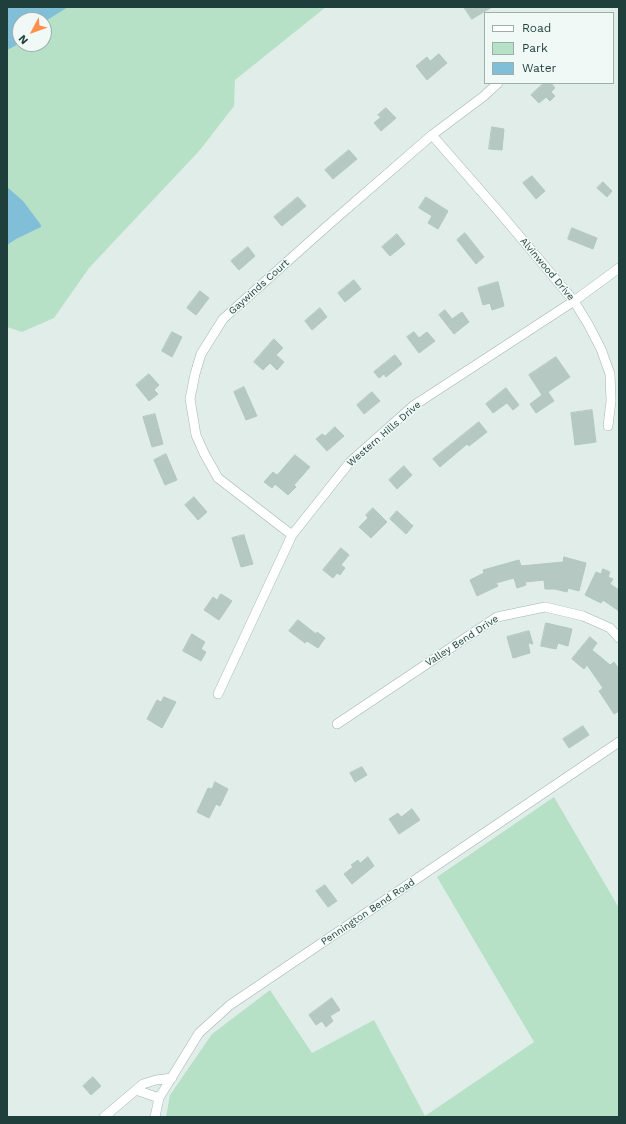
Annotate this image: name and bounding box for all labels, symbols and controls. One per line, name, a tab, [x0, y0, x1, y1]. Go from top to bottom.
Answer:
north arrow	[12, 12, 52, 52]
legend	[484, 12, 614, 84]
text: Road	[522, 21, 551, 35]
text: N	[16, 32, 31, 47]
text: Park	[522, 41, 548, 55]
text: Water	[522, 61, 556, 75]
street label: Alvinwood Drive	[517, 235, 577, 303]
street label: Gaywinds Court	[226, 257, 292, 317]
street label: Western Hills Drive	[345, 399, 423, 469]
street label: Valley Bend Drive	[423, 613, 501, 669]
street label: Pennington Bend Road	[319, 876, 417, 948]

